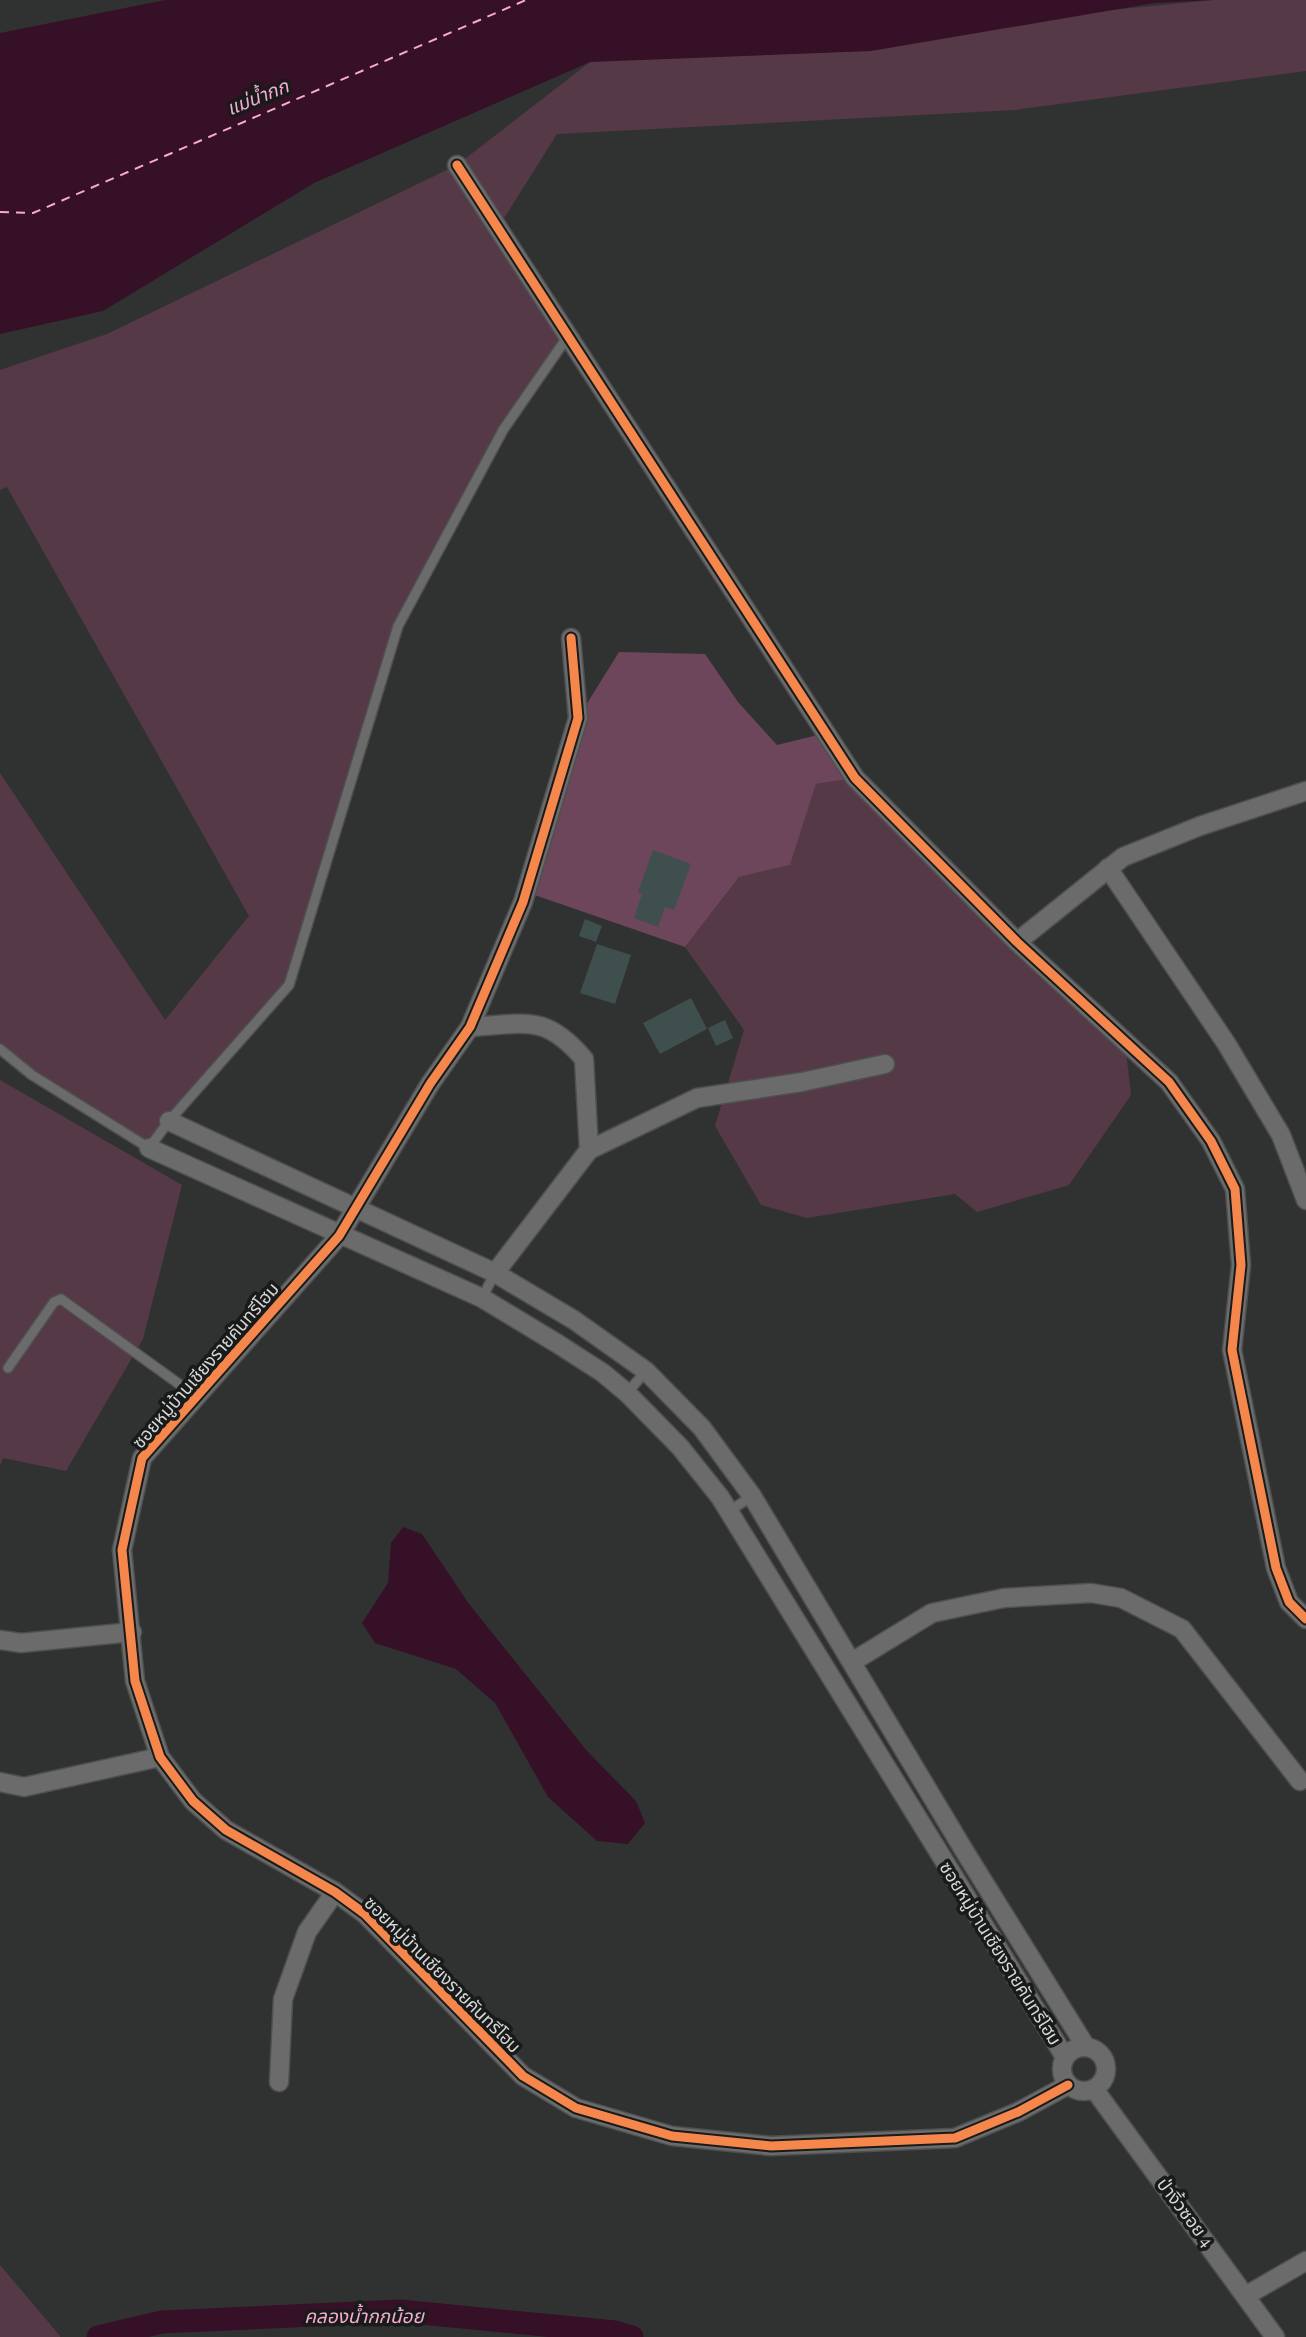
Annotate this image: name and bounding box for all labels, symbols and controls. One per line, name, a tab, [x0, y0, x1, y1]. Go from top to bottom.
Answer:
water label: แม่น้ำกก	[222, 72, 292, 120]
street label: ซอยหมู่บ้านเชียงรายคันทรีโฮม	[126, 1277, 284, 1454]
street label: ซอยหมู่บ้านเชียงรายคันทรีโฮม	[934, 1857, 1067, 2050]
street label: ซอยหมู่บ้านเชียงรายคันทรีโฮม	[359, 1890, 527, 2058]
street label: ป่างิ้วซอย 4	[1152, 2173, 1220, 2252]
water label: คลองน้ำกกน้อย	[304, 2302, 426, 2328]

